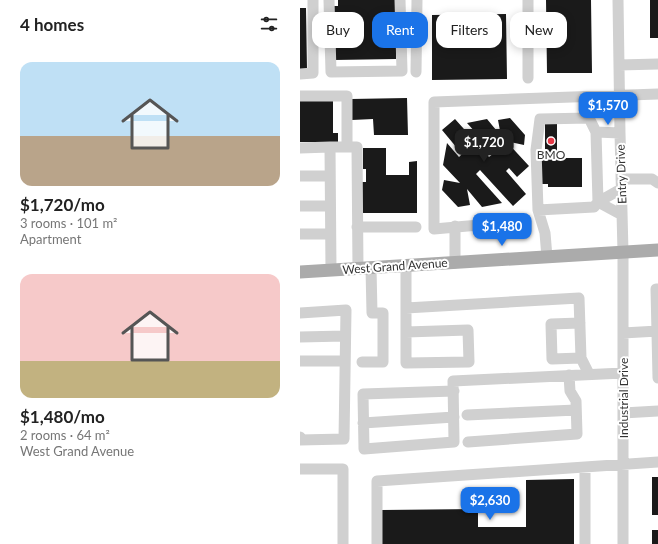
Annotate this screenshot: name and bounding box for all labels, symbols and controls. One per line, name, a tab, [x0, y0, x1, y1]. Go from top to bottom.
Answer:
chip: Buy	[312, 12, 364, 48]
chip: Rent	[372, 12, 428, 48]
chip: Filters	[436, 12, 502, 48]
chip: New	[510, 12, 567, 48]
icon: filters	[258, 13, 280, 35]
text: 4 homes	[20, 14, 84, 35]
icon: home	[114, 88, 186, 160]
pin: $1,570	[575, 92, 641, 126]
text: $1,570	[588, 97, 628, 113]
pin: $1,720	[451, 129, 517, 163]
text: $1,720	[464, 134, 504, 150]
marker: BMO	[546, 136, 556, 146]
street label: Entry Drive	[612, 144, 630, 204]
place label: BMO	[537, 147, 566, 162]
text: $1,720/mo	[20, 194, 105, 215]
pin: $1,480	[469, 213, 535, 247]
text: 3 rooms · 101 m²	[20, 215, 117, 231]
text: $1,480	[482, 218, 522, 234]
text: Apartment	[20, 231, 81, 247]
street label: West Grand Avenue	[342, 255, 448, 277]
icon: home	[114, 300, 186, 372]
street label: Industrial Drive	[616, 358, 631, 438]
text: $1,480/mo	[20, 406, 105, 427]
text: 2 rooms · 64 m²	[20, 427, 110, 443]
text: West Grand Avenue	[20, 443, 134, 459]
pin: $2,630	[457, 487, 523, 521]
text: $2,630	[470, 492, 510, 508]

